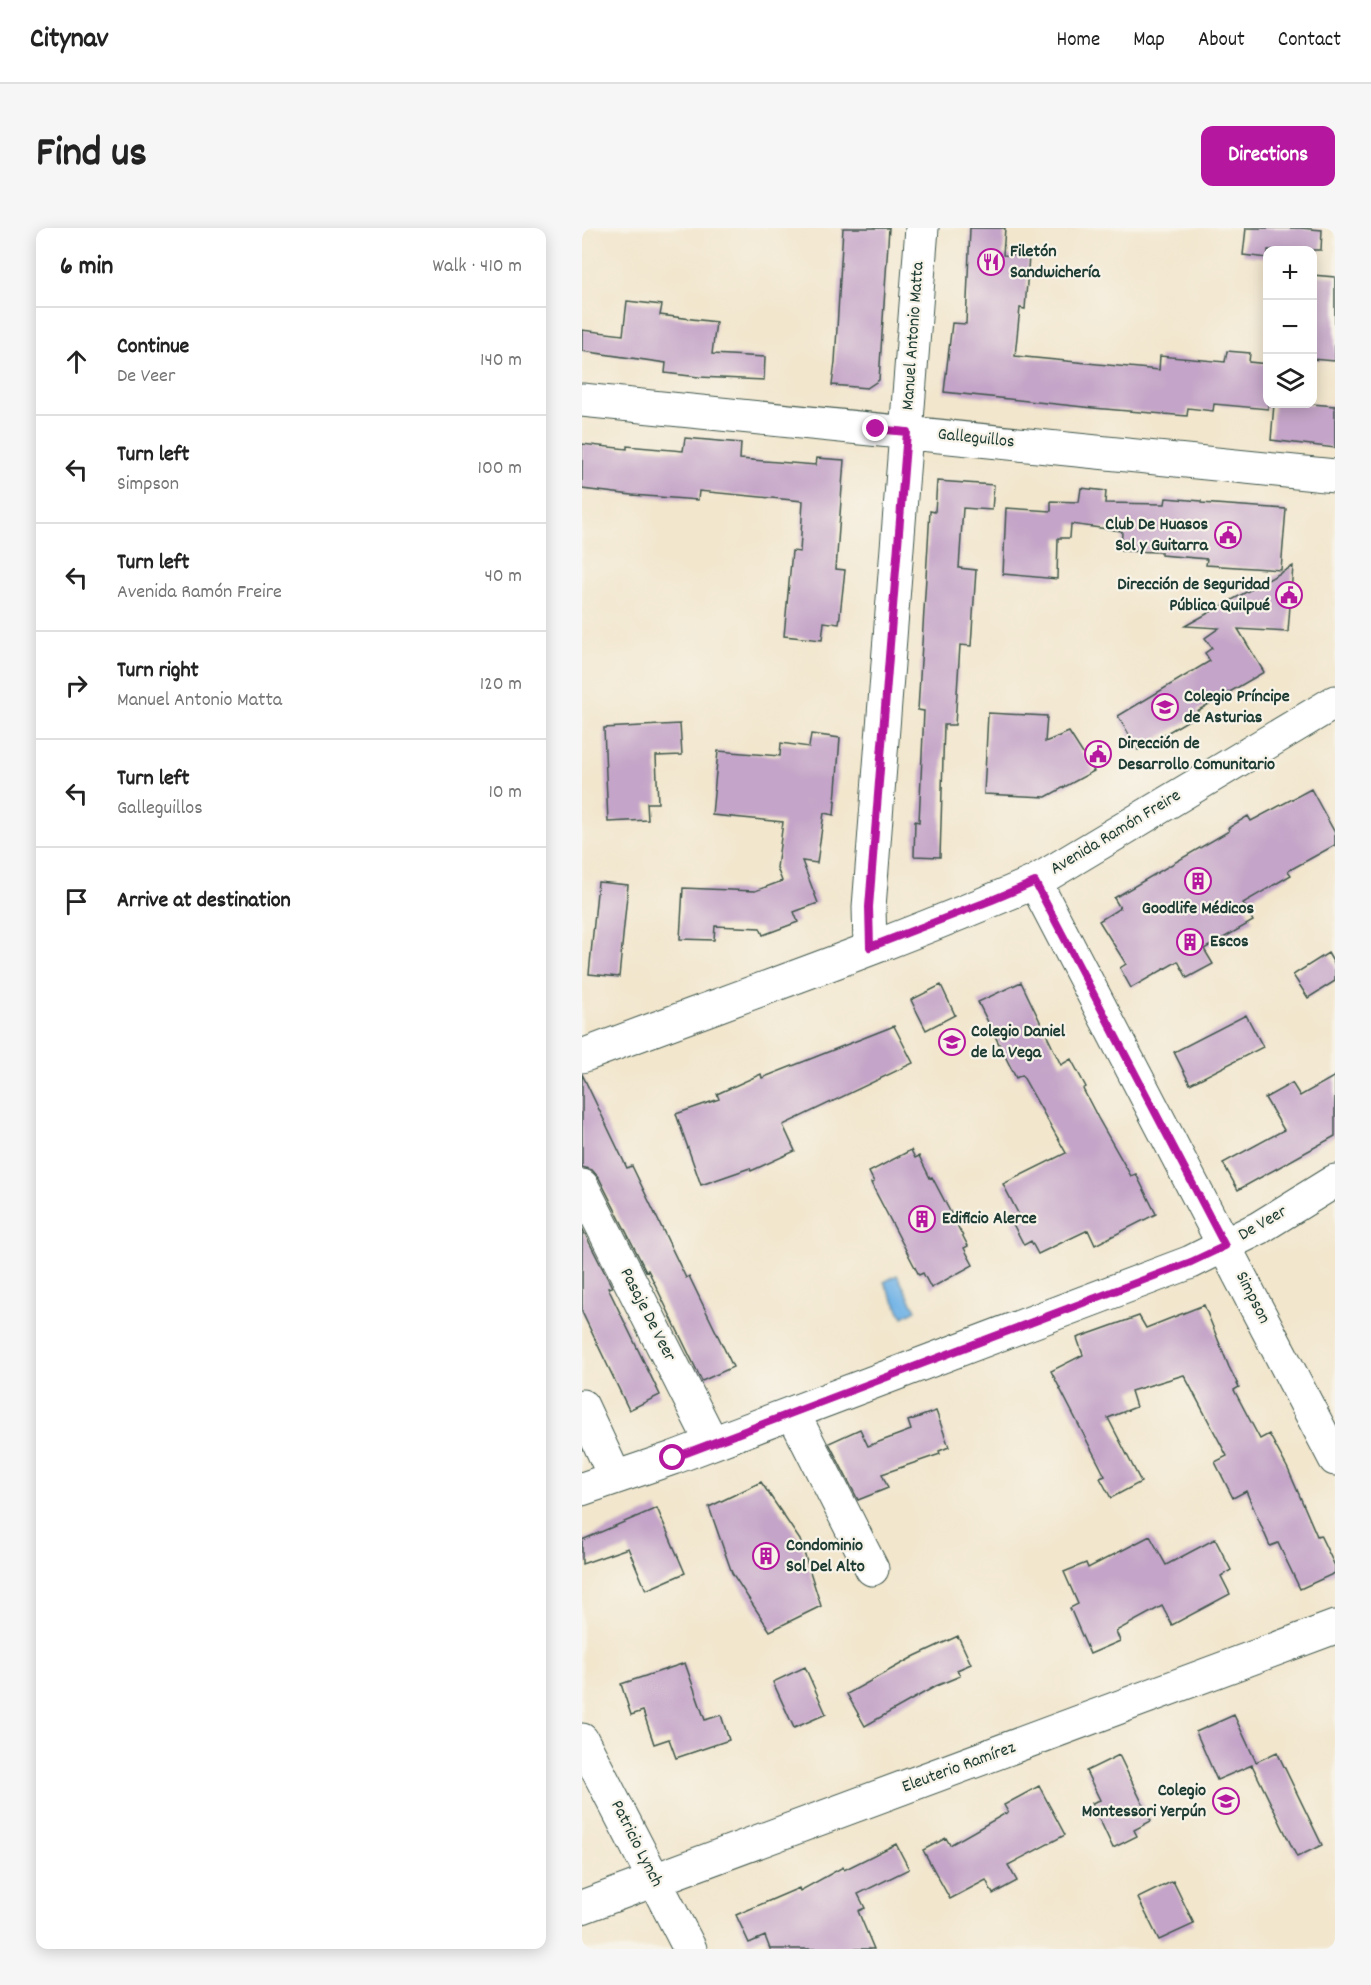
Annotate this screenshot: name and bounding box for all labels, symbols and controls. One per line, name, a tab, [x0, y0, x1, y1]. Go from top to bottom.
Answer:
text: Citynav	[30, 21, 108, 61]
text: Home	[1056, 26, 1100, 56]
text: Map	[1133, 26, 1165, 56]
text: About	[1198, 26, 1245, 56]
text: Contact	[1278, 26, 1341, 56]
text: Find us	[36, 126, 147, 186]
button: Directions	[1201, 126, 1335, 186]
place label: Filetón Sandwichería	[1010, 240, 1100, 286]
map controls	[1263, 246, 1317, 408]
button: +	[1263, 246, 1317, 300]
restaurant icon: Filetón Sandwichería	[976, 247, 1006, 277]
text: 6 min	[60, 249, 113, 286]
text: Walk · 410 m	[433, 253, 522, 281]
street label: Manuel Antonio Matta	[896, 260, 932, 411]
button: −	[1263, 300, 1317, 354]
text: Continue	[117, 332, 189, 363]
icon: ahead	[60, 345, 93, 378]
text: 140 m	[480, 347, 522, 375]
button: layers	[1263, 354, 1317, 408]
text: De Veer	[117, 363, 175, 391]
route end	[862, 415, 888, 441]
street label: Galleguillos	[936, 423, 1016, 455]
text: Turn left	[117, 440, 189, 471]
icon: left	[60, 453, 93, 486]
text: 100 m	[478, 455, 522, 483]
text: Simpson	[117, 471, 179, 499]
place label: Club De Huasos Sol y Guitarra	[1105, 513, 1209, 559]
public building icon: Club De Huasos Sol y Guitarra	[1213, 520, 1243, 550]
text: Turn left	[117, 548, 189, 579]
icon: left	[60, 561, 93, 594]
text: 40 m	[484, 563, 522, 591]
place label: Dirección de Seguridad Pública Quilpué	[1117, 573, 1270, 619]
text: Avenida Ramón Freire	[117, 579, 282, 607]
public building icon: Dirección de Seguridad Pública Quilpué	[1274, 580, 1304, 610]
text: Turn right	[117, 656, 199, 687]
icon: right	[60, 669, 93, 702]
text: 120 m	[480, 671, 522, 699]
place label: Colegio Príncipe de Asturias	[1184, 685, 1290, 731]
text: Manuel Antonio Matta	[117, 687, 282, 715]
school or university icon: Colegio Príncipe de Asturias	[1150, 692, 1180, 722]
place label: Dirección de Desarrollo Comunitario	[1118, 732, 1275, 778]
public building icon: Dirección de Desarrollo Comunitario	[1083, 739, 1113, 769]
text: Turn left	[117, 764, 189, 795]
icon: left	[60, 777, 93, 810]
text: 10 m	[488, 779, 522, 807]
street label: Avenida Ramón Freire	[1046, 784, 1186, 882]
text: Galleguillos	[117, 795, 203, 823]
building icon: Goodlife Médicos	[1183, 866, 1213, 896]
icon: arrive	[60, 885, 93, 918]
text: Arrive at destination	[117, 886, 291, 917]
place label: Goodlife Médicos	[1142, 897, 1255, 922]
building icon: Escos	[1175, 927, 1205, 957]
place label: Escos	[1210, 930, 1249, 955]
place label: Colegio Daniel de la Vega	[971, 1020, 1066, 1066]
school or university icon: Colegio Daniel de la Vega	[937, 1027, 967, 1057]
street label: De Veer	[1234, 1200, 1292, 1248]
building icon: Edificio Alerce	[907, 1204, 937, 1234]
place label: Edificio Alerce	[942, 1207, 1037, 1232]
street label: Pasaje De Veer	[613, 1264, 681, 1366]
street label: Simpson	[1228, 1267, 1276, 1329]
route start	[659, 1444, 685, 1470]
place label: Condominio Sol Del Alto	[786, 1534, 865, 1580]
building icon: Condominio Sol Del Alto	[751, 1541, 781, 1571]
street label: Eleuterio Ramírez	[899, 1736, 1019, 1800]
place label: Colegio Montessori Yerpún	[1082, 1779, 1206, 1825]
school or university icon: Colegio Montessori Yerpún	[1211, 1786, 1241, 1816]
street label: Patricio Lynch	[603, 1796, 669, 1892]

